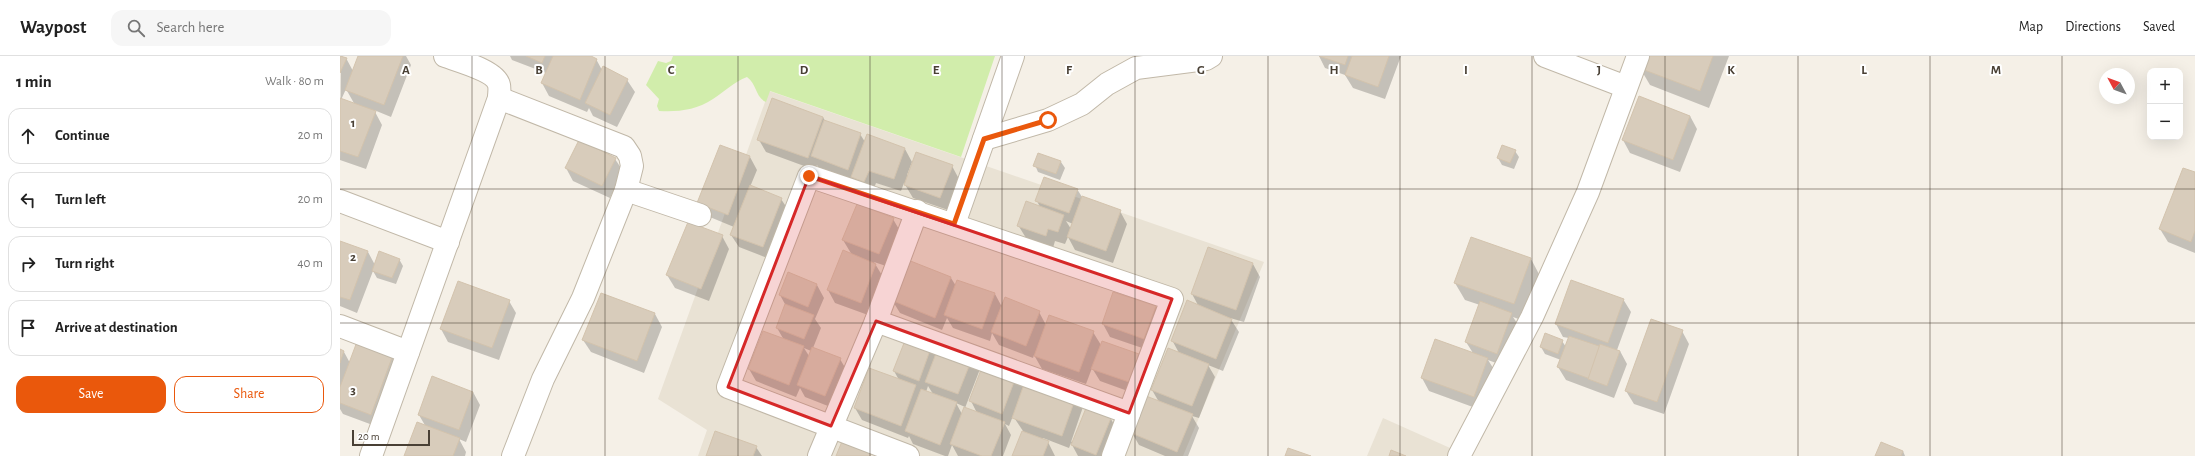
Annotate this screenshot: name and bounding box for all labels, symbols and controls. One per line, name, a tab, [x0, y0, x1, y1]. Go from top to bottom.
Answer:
search box	[111, 10, 391, 46]
icon: search	[125, 17, 147, 39]
text: Waypost	[20, 18, 87, 37]
text: Search here	[157, 20, 224, 35]
text: Map	[2019, 20, 2043, 34]
text: Directions	[2065, 20, 2121, 34]
text: Saved	[2143, 20, 2175, 34]
text: A	[402, 64, 410, 77]
text: B	[535, 64, 543, 77]
text: C	[668, 64, 675, 77]
text: D	[800, 64, 809, 77]
text: E	[933, 64, 940, 77]
text: F	[1066, 64, 1073, 77]
text: G	[1197, 64, 1205, 77]
text: H	[1329, 64, 1339, 77]
text: I	[1464, 64, 1468, 77]
text: J	[1597, 64, 1601, 77]
text: K	[1727, 64, 1735, 77]
text: L	[1861, 64, 1867, 77]
text: M	[1991, 64, 2001, 77]
north arrow	[2099, 68, 2135, 104]
map controls	[2147, 68, 2183, 140]
button: +	[2147, 68, 2183, 104]
text: 1 min	[16, 73, 52, 90]
text: Walk · 80 m	[265, 75, 324, 88]
button: −	[2147, 104, 2183, 140]
route start	[1039, 111, 1057, 129]
text: 1	[351, 117, 355, 130]
icon: ahead	[17, 125, 39, 147]
text: Continue	[55, 128, 110, 143]
text: 20 m	[298, 129, 323, 142]
route end	[800, 167, 818, 185]
icon: left	[17, 189, 39, 211]
text: Turn left	[55, 192, 106, 207]
text: 20 m	[298, 193, 323, 206]
text: 2	[350, 251, 356, 264]
icon: right	[17, 253, 39, 275]
text: Turn right	[55, 256, 114, 271]
text: 40 m	[297, 257, 323, 270]
icon: arrive	[17, 317, 39, 339]
text: Arrive at destination	[55, 320, 178, 335]
button: Save	[16, 376, 166, 413]
button: Share	[174, 376, 324, 413]
text: 3	[350, 384, 356, 397]
scale bar	[352, 428, 430, 447]
text: 20 m	[358, 431, 379, 442]

